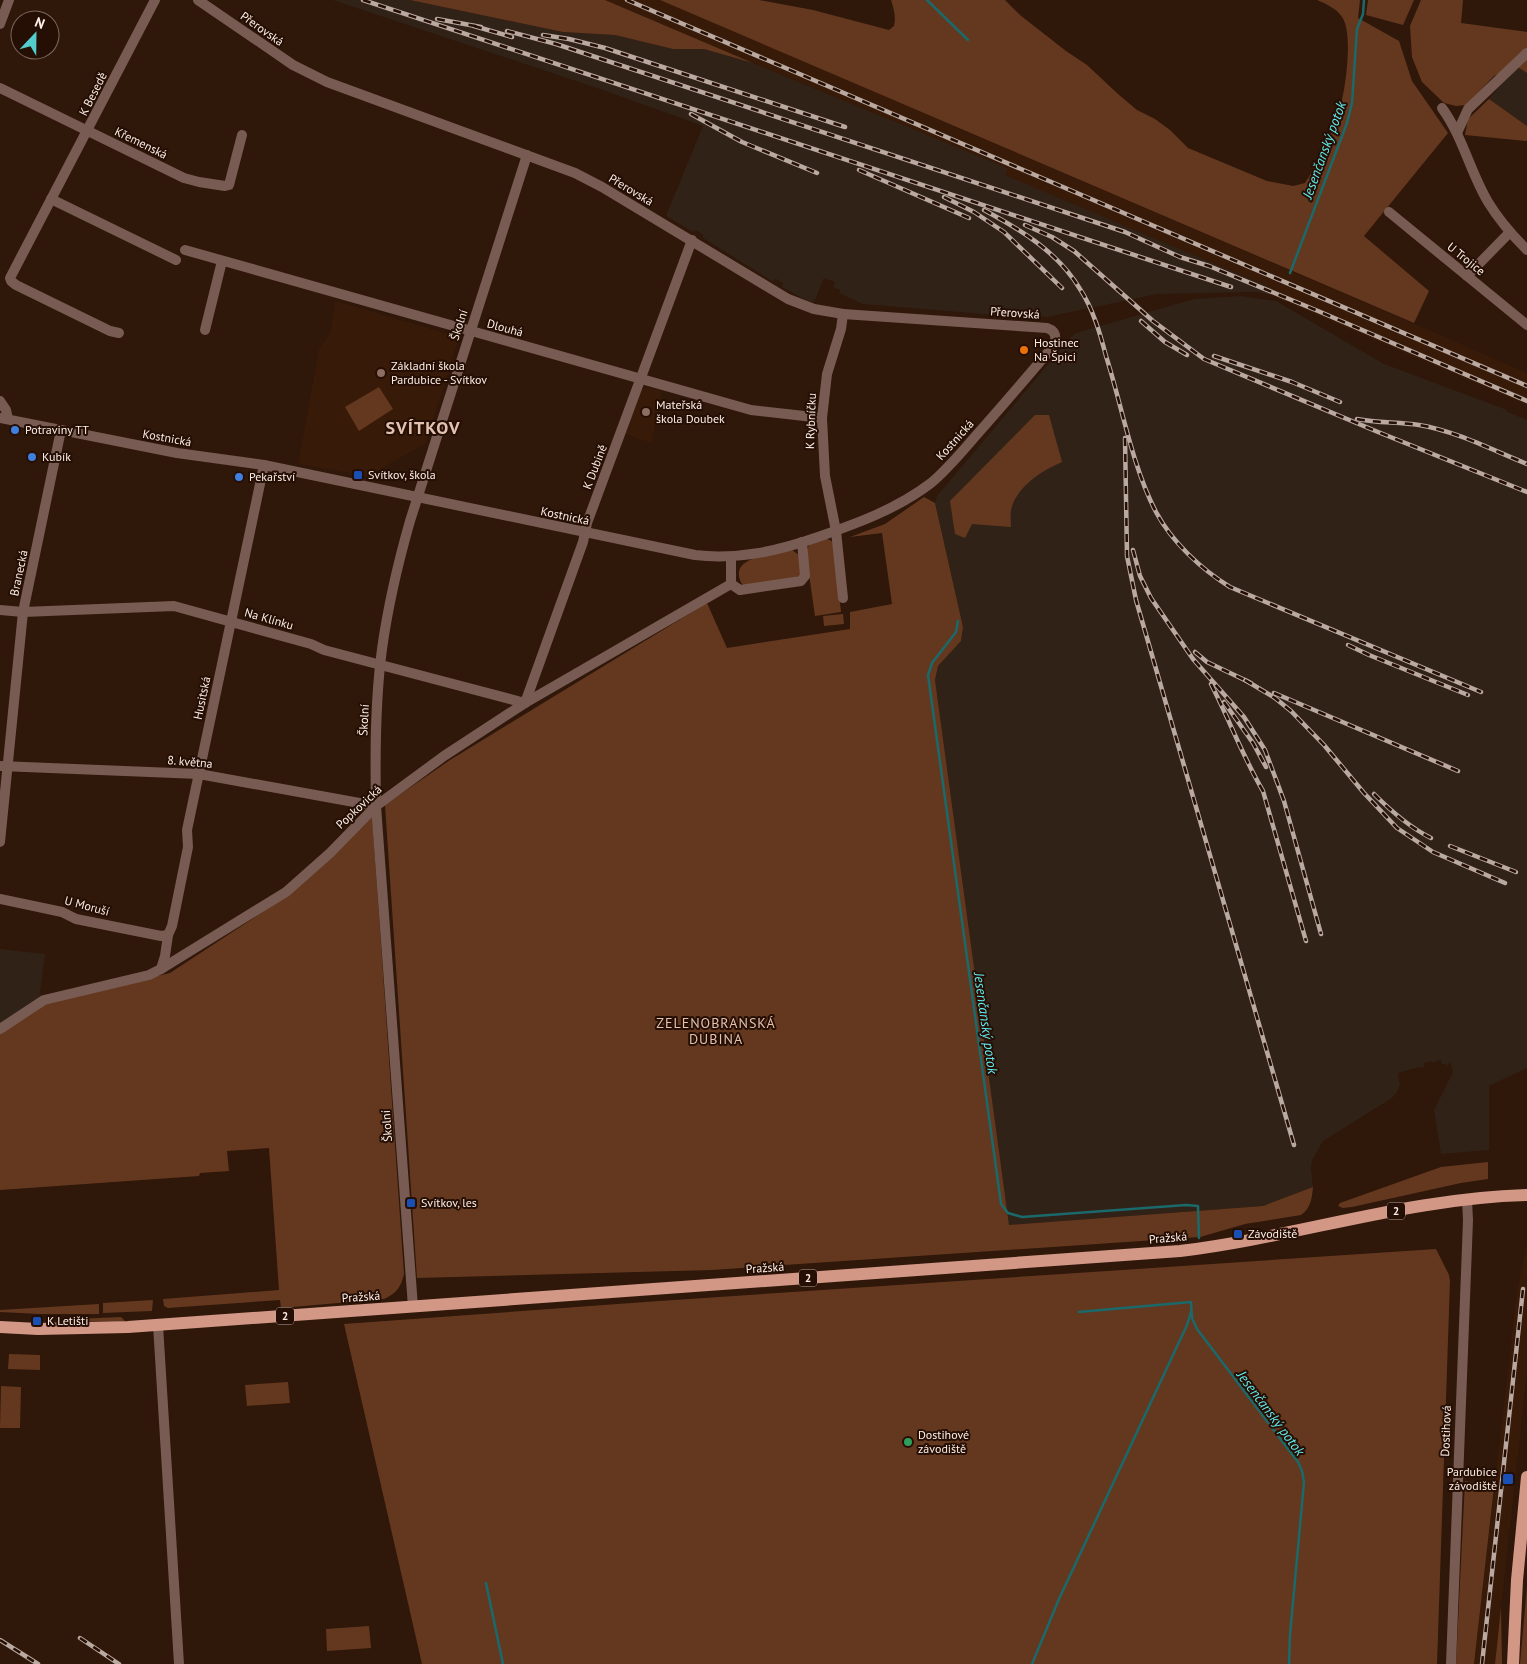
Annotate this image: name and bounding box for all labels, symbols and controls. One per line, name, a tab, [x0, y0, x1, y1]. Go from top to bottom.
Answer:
street label: Přerovská	[238, 8, 287, 49]
north arrow	[10, 10, 60, 60]
text: N	[32, 13, 48, 33]
street label: K Besedě	[75, 69, 110, 118]
water label: Jesenčanský potok	[1298, 98, 1350, 202]
street label: Křemenská	[112, 123, 170, 162]
street label: Přerovská	[606, 170, 656, 209]
street label: U Trojice	[1444, 239, 1488, 278]
street label: Přerovská	[990, 303, 1040, 322]
street label: Školní	[446, 307, 471, 342]
street label: Dlouhá	[485, 316, 525, 340]
place label: Hostinec Na Špici	[1034, 335, 1079, 364]
marker: Hostinec Na Špici	[1018, 344, 1030, 356]
place label: Základní škola Pardubice - Svítkov	[391, 358, 487, 387]
marker: Základní škola Pardubice - Svítkov	[375, 367, 387, 379]
street label: K Rybníčku	[802, 393, 819, 449]
place label: Mateřská škola Doubek	[656, 397, 725, 426]
marker: Mateřská škola Doubek	[640, 406, 652, 418]
district label: SVÍTKOV	[385, 416, 461, 439]
street label: Kostnická	[933, 416, 977, 463]
place label: Potraviny TT	[25, 422, 89, 437]
marker: Potraviny TT	[9, 424, 21, 436]
street label: Kostnická	[142, 426, 193, 449]
street label: K Dubině	[579, 442, 610, 491]
place label: Kubík	[42, 449, 71, 464]
marker: Kubík	[26, 451, 38, 463]
place label: Svítkov, škola	[368, 467, 436, 482]
place label: Pekařství	[249, 469, 295, 484]
marker: Svítkov, škola	[352, 469, 364, 481]
marker: Pekařství	[233, 471, 245, 483]
street label: Kostnická	[539, 503, 591, 528]
street label: Branecká	[6, 548, 31, 597]
street label: Na Klínku	[243, 604, 295, 633]
street label: Husitská	[190, 675, 213, 721]
street label: Školní	[355, 704, 372, 736]
street label: 8. května	[167, 752, 213, 771]
street label: Popkovická	[333, 782, 385, 832]
street label: U Moruší	[63, 892, 111, 919]
water label: Jesenčanský potok	[970, 970, 1002, 1076]
district label: ZELENOBRANSKÁ DUBINA	[656, 1014, 776, 1048]
street label: Školní	[378, 1110, 395, 1142]
place label: Svítkov, les	[421, 1195, 477, 1210]
marker: Svítkov, les	[405, 1197, 417, 1209]
road number: 2	[1387, 1202, 1405, 1220]
place label: Závodiště	[1248, 1226, 1297, 1241]
street label: Pražská	[1148, 1228, 1188, 1247]
marker: Závodiště	[1232, 1228, 1244, 1240]
street label: Pražská	[745, 1259, 785, 1276]
road number: 2	[799, 1270, 817, 1286]
street label: Pražská	[341, 1288, 381, 1305]
road number: 2	[276, 1308, 294, 1324]
place label: K Letišti	[47, 1313, 88, 1328]
marker: K Letišti	[31, 1315, 43, 1327]
water label: Jesenčanský potok	[1232, 1366, 1309, 1460]
street label: Dostihová	[1437, 1405, 1454, 1457]
place label: Dostihové závodiště	[918, 1427, 969, 1456]
marker: Dostihové závodiště	[902, 1436, 914, 1448]
place label: Pardubice závodiště	[1447, 1464, 1497, 1493]
marker: Pardubice závodiště	[1501, 1472, 1515, 1486]

